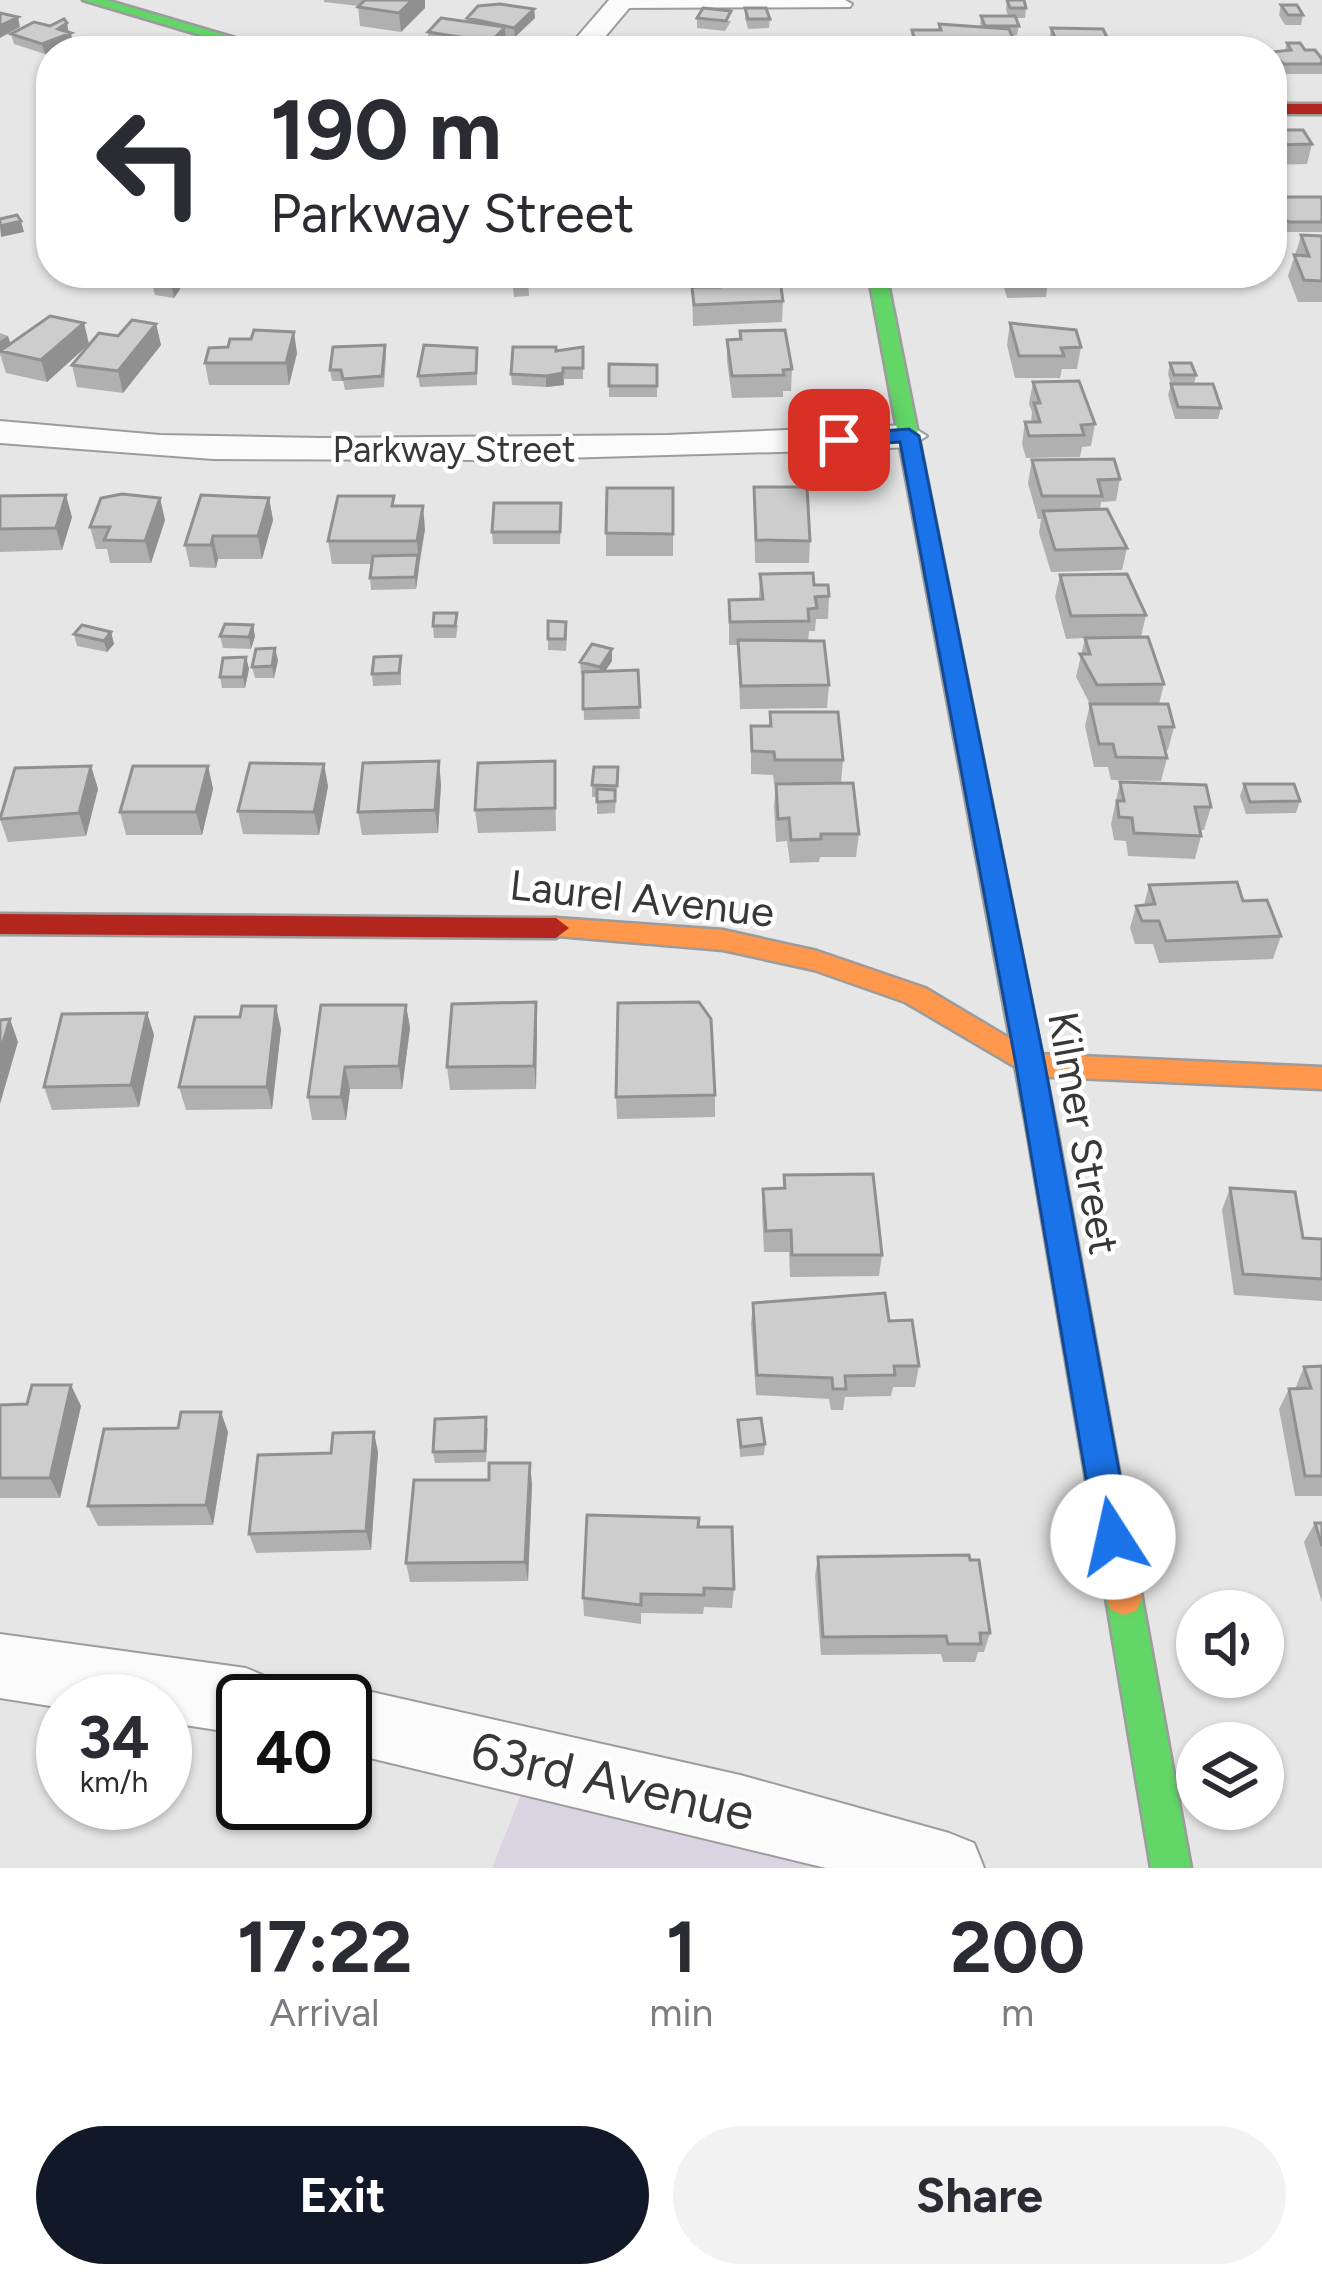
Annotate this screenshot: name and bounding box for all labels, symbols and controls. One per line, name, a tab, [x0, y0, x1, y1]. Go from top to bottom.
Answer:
text: 190 m	[270, 79, 502, 180]
icon: left	[72, 84, 228, 240]
text: Parkway Street	[270, 181, 635, 246]
pin	[788, 389, 890, 491]
icon: arrive	[806, 407, 872, 473]
street label: Parkway Street	[333, 428, 576, 471]
street label: Laurel Avenue	[507, 859, 777, 938]
street label: Kilmer Street	[1037, 1008, 1130, 1258]
position arrow	[1050, 1474, 1176, 1600]
map controls	[1176, 1590, 1284, 1830]
button: sound	[1176, 1590, 1284, 1698]
speed limit sign: 40	[216, 1674, 372, 1830]
text: 34	[78, 1701, 150, 1773]
street label: 63rd Avenue	[465, 1719, 760, 1844]
button: layers	[1176, 1722, 1284, 1830]
text: km/h	[80, 1763, 148, 1800]
text: 17:22	[237, 1904, 412, 1990]
text: 1	[666, 1904, 696, 1990]
text: 200	[950, 1904, 1085, 1990]
text: Arrival	[270, 1989, 380, 2036]
text: min	[649, 1989, 713, 2036]
text: m	[1001, 1989, 1034, 2036]
button: Exit	[36, 2126, 649, 2264]
button: Share	[673, 2126, 1286, 2264]

